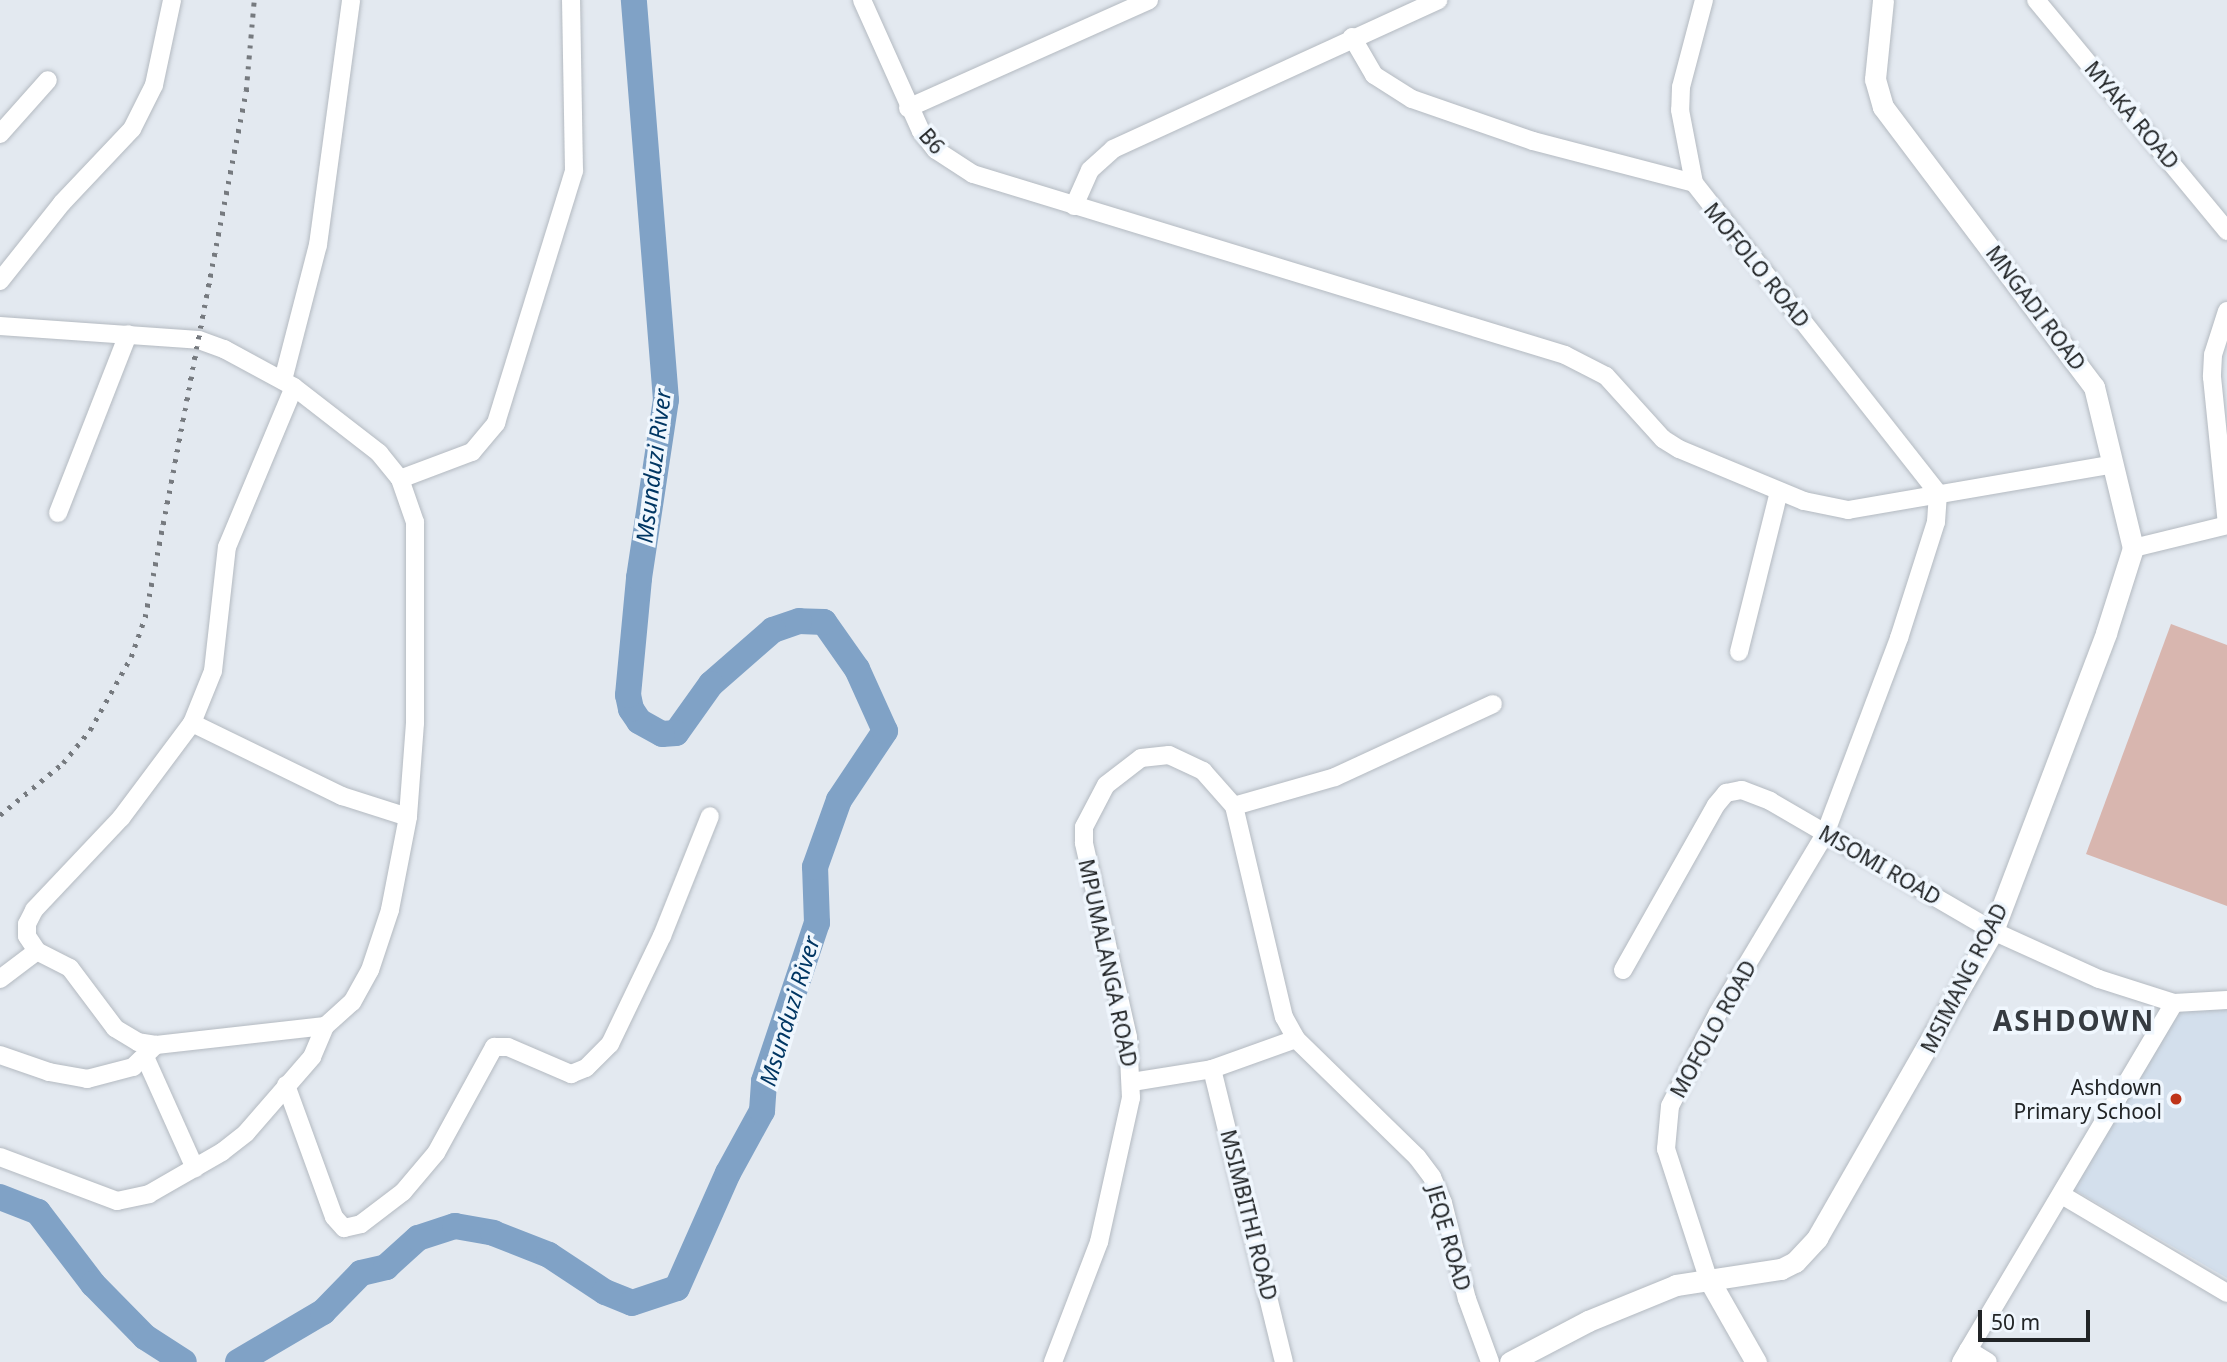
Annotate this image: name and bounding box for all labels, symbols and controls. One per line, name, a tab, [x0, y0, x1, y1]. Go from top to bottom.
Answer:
street label: MYAKA ROAD	[2080, 56, 2184, 174]
street label: B6	[914, 123, 950, 159]
street label: MOFOLO ROAD	[1699, 198, 1815, 332]
street label: MNGADI ROAD	[1981, 241, 2091, 375]
water label: Msunduzi River	[630, 387, 676, 545]
street label: MSOMI ROAD	[1815, 820, 1945, 910]
street label: MPUMALANGA ROAD	[1074, 857, 1142, 1069]
street label: MSIMANG ROAD	[1915, 899, 2013, 1057]
water label: Msunduzi River	[753, 933, 825, 1089]
street label: MOFOLO ROAD	[1665, 956, 1761, 1102]
district label: ASHDOWN	[1994, 1003, 2154, 1037]
place label: Ashdown Primary School	[2014, 1074, 2162, 1124]
marker: Ashdown Primary School	[2168, 1091, 2184, 1107]
street label: MSIMBITHI ROAD	[1216, 1127, 1282, 1303]
street label: JEQE ROAD	[1422, 1182, 1476, 1294]
scale bar	[1982, 1296, 2094, 1340]
text: 50 m	[1991, 1308, 2040, 1336]

